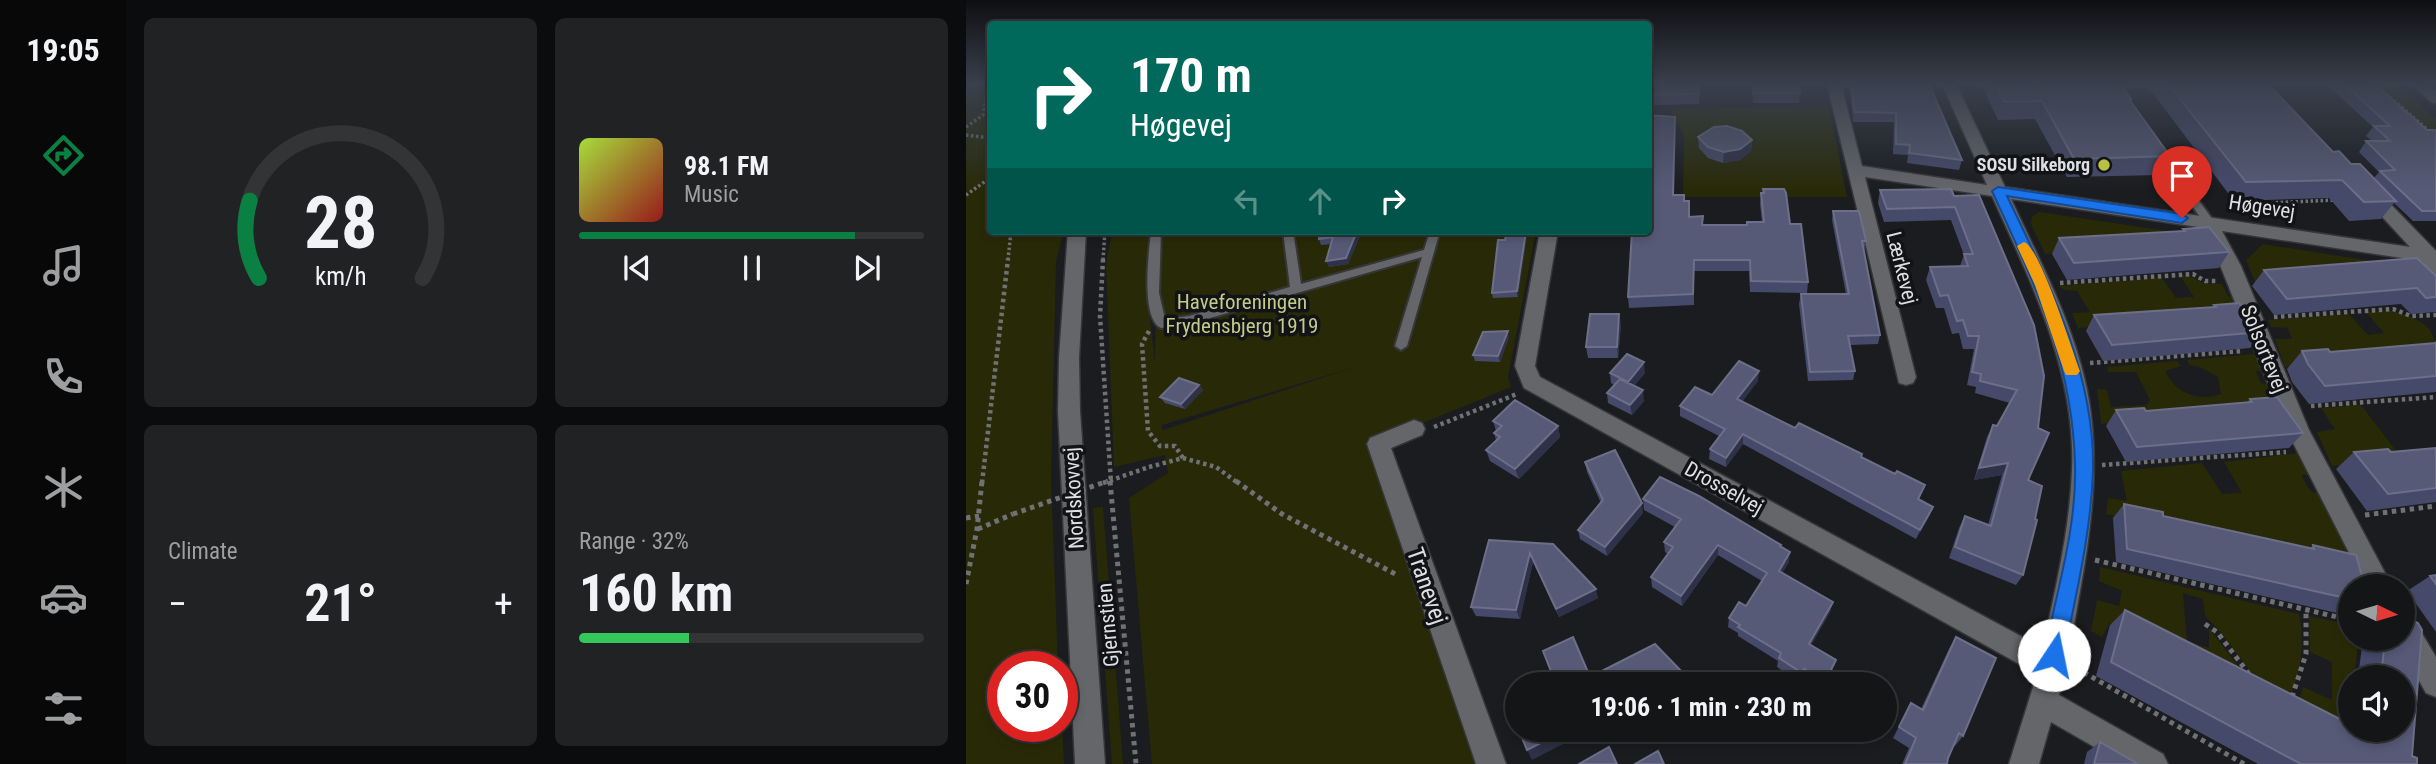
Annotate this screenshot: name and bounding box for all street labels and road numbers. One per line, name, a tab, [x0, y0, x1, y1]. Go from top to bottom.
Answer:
street label: Høgevej	[2227, 190, 2297, 224]
street label: Lærkevej	[1881, 229, 1923, 307]
street label: Solsortevej	[2236, 302, 2292, 396]
street label: Nordskovvej	[1059, 446, 1089, 550]
street label: Drosselvej	[1681, 457, 1767, 519]
street label: Tranevej	[1401, 544, 1453, 628]
street label: Gjernstien	[1092, 582, 1124, 668]

